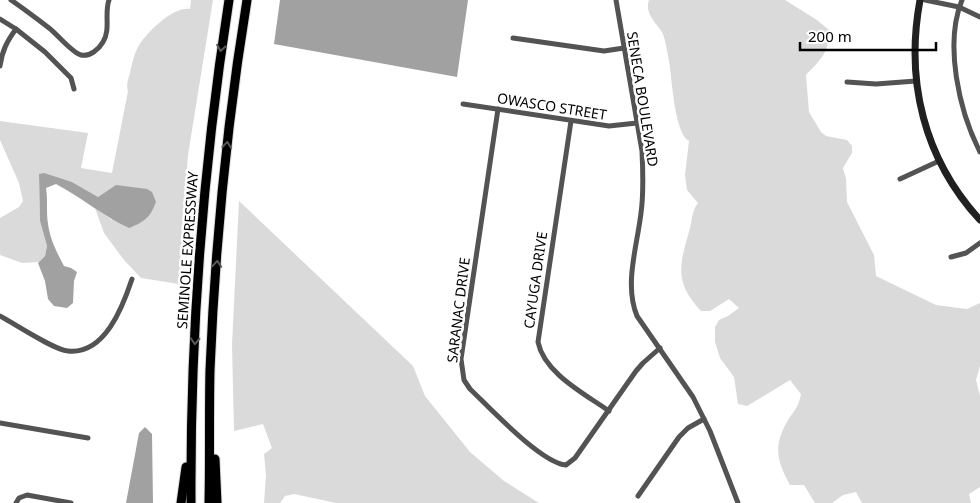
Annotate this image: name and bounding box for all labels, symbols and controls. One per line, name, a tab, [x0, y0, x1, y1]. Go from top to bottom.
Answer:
scale bar	[800, 20, 936, 52]
text: 200 m	[808, 26, 852, 46]
street label: SENECA BOULEVARD	[623, 30, 663, 168]
one-way arrow	[217, 44, 227, 53]
street label: OWASCO STREET	[496, 88, 608, 124]
one-way arrow	[221, 141, 232, 149]
street label: SEMINOLE EXPRESSWAY	[172, 170, 202, 330]
street label: CAYUGA DRIVE	[519, 230, 551, 330]
street label: SARANAC DRIVE	[442, 256, 474, 364]
one-way arrow	[211, 260, 222, 268]
one-way arrow	[190, 337, 201, 345]

